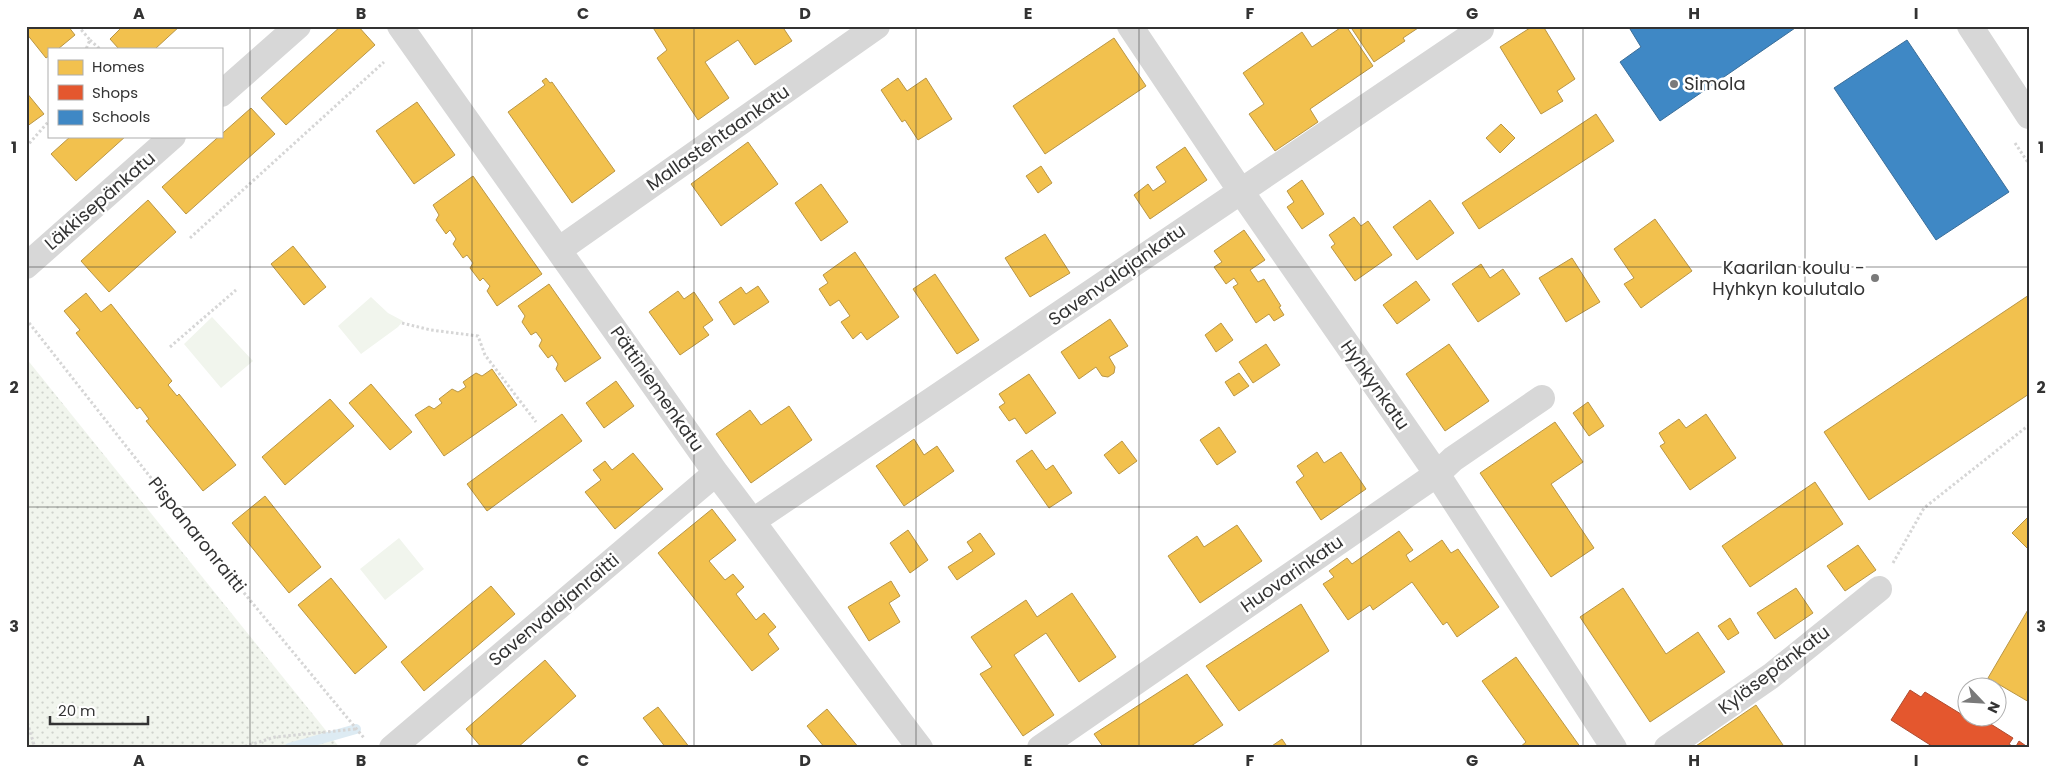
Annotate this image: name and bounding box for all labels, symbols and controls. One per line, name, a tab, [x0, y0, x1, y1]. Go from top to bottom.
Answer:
text: A	[133, 2, 145, 25]
text: B	[356, 2, 366, 25]
text: C	[577, 2, 589, 25]
text: D	[799, 2, 811, 25]
text: E	[1024, 2, 1032, 25]
text: F	[1246, 2, 1255, 25]
text: G	[1466, 2, 1478, 25]
text: H	[1688, 2, 1700, 25]
text: I	[1914, 2, 1918, 25]
legend	[48, 48, 222, 138]
text: Homes	[92, 56, 145, 77]
place label: Simola	[1684, 71, 1746, 96]
marker: Simola	[1668, 78, 1680, 90]
street label: Mallastehtaankatu	[641, 79, 794, 196]
text: Shops	[92, 82, 138, 103]
text: Schools	[92, 106, 150, 127]
text: 1	[11, 136, 17, 159]
text: 1	[2038, 136, 2044, 159]
street label: Läkkisepänkatu	[39, 146, 160, 256]
street label: Savenvalajankatu	[1043, 218, 1190, 331]
place label: Kaarilan koulu - Hyhkyn koulutalo	[1712, 255, 1865, 301]
marker: Kaarilan koulu - Hyhkyn koulutalo	[1869, 272, 1881, 284]
street label: Pättiniemenkatu	[605, 321, 710, 456]
street label: Hyhkynkatu	[1335, 335, 1416, 435]
text: 2	[9, 376, 19, 399]
text: 2	[2036, 376, 2046, 399]
street label: Pispanaronraitti	[143, 471, 252, 598]
street label: Huovarinkatu	[1235, 529, 1348, 618]
street label: Savenvalajanraitti	[483, 548, 624, 672]
text: 3	[9, 615, 19, 638]
text: 3	[2036, 615, 2046, 638]
street label: Kyläsepänkatu	[1713, 619, 1835, 720]
north arrow	[1958, 676, 2008, 726]
scale bar	[50, 694, 148, 726]
text: N	[1982, 698, 2005, 716]
text: 20 m	[58, 700, 96, 721]
text: A	[133, 749, 145, 772]
text: B	[356, 749, 366, 772]
text: C	[577, 749, 589, 772]
text: D	[799, 749, 811, 772]
text: E	[1024, 749, 1032, 772]
text: F	[1246, 749, 1255, 772]
text: G	[1466, 749, 1478, 772]
text: H	[1688, 749, 1700, 772]
text: I	[1914, 749, 1918, 772]

